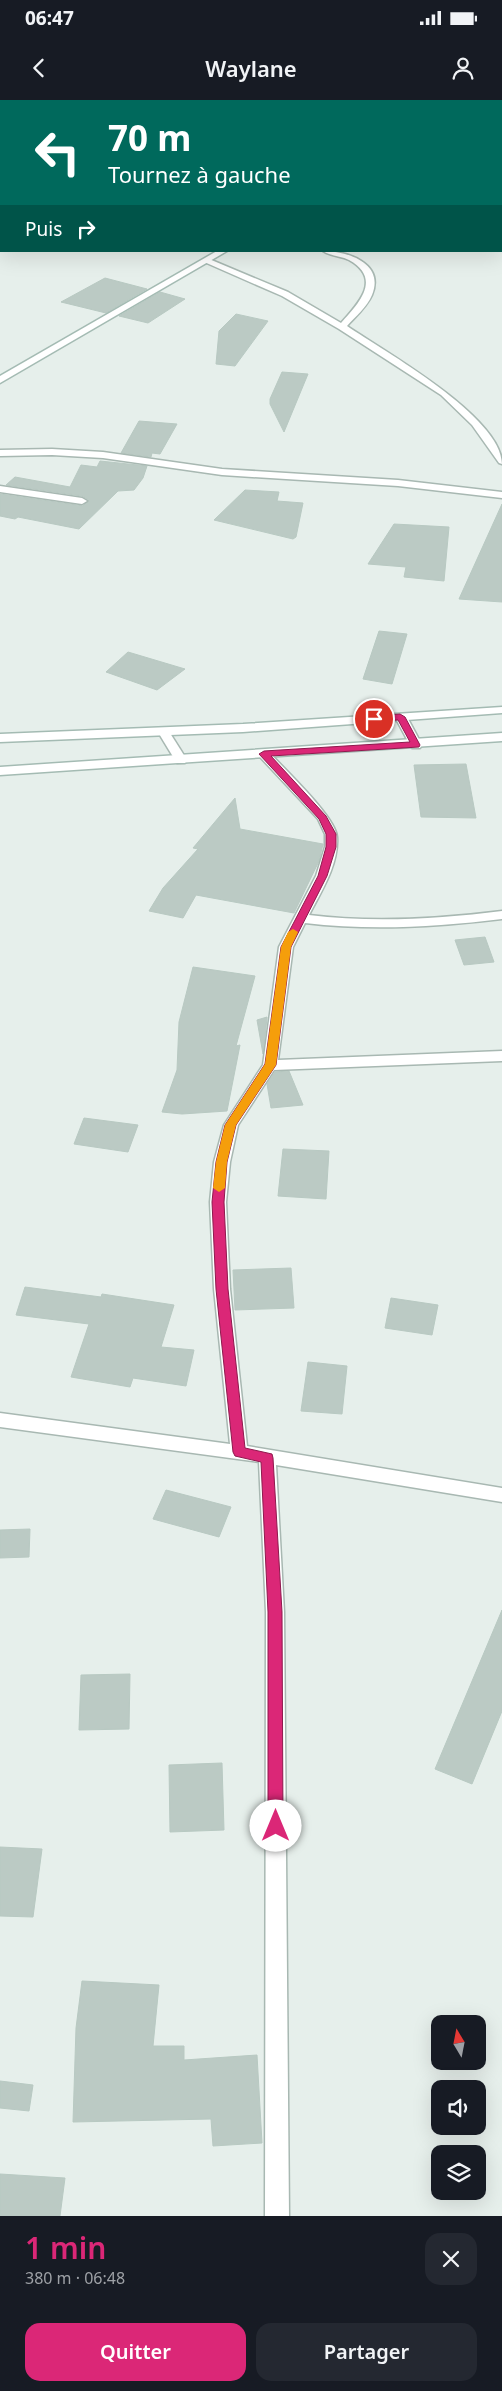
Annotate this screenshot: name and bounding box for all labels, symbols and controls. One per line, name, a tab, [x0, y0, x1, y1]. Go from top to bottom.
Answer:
text: 06:47	[25, 5, 74, 31]
text: Waylane	[205, 53, 297, 83]
icon: back	[25, 54, 53, 82]
icon: person	[449, 54, 477, 82]
text: 70 m	[108, 114, 191, 161]
icon: left	[25, 120, 90, 185]
text: Tournez à gauche	[108, 159, 291, 189]
icon: right	[72, 215, 100, 243]
text: Puis	[25, 216, 62, 242]
pin	[353, 698, 395, 740]
icon: arrive	[360, 705, 388, 733]
position arrow	[249, 1799, 301, 1851]
north arrow	[431, 2015, 486, 2070]
map controls	[431, 2015, 486, 2200]
button: sound	[431, 2080, 486, 2135]
button: layers	[431, 2145, 486, 2200]
text: 1 min	[25, 2227, 106, 2268]
button: close	[425, 2233, 477, 2285]
text: 380 m · 06:48	[25, 2267, 125, 2289]
button: Quitter	[25, 2323, 246, 2381]
button: Partager	[256, 2323, 477, 2381]

